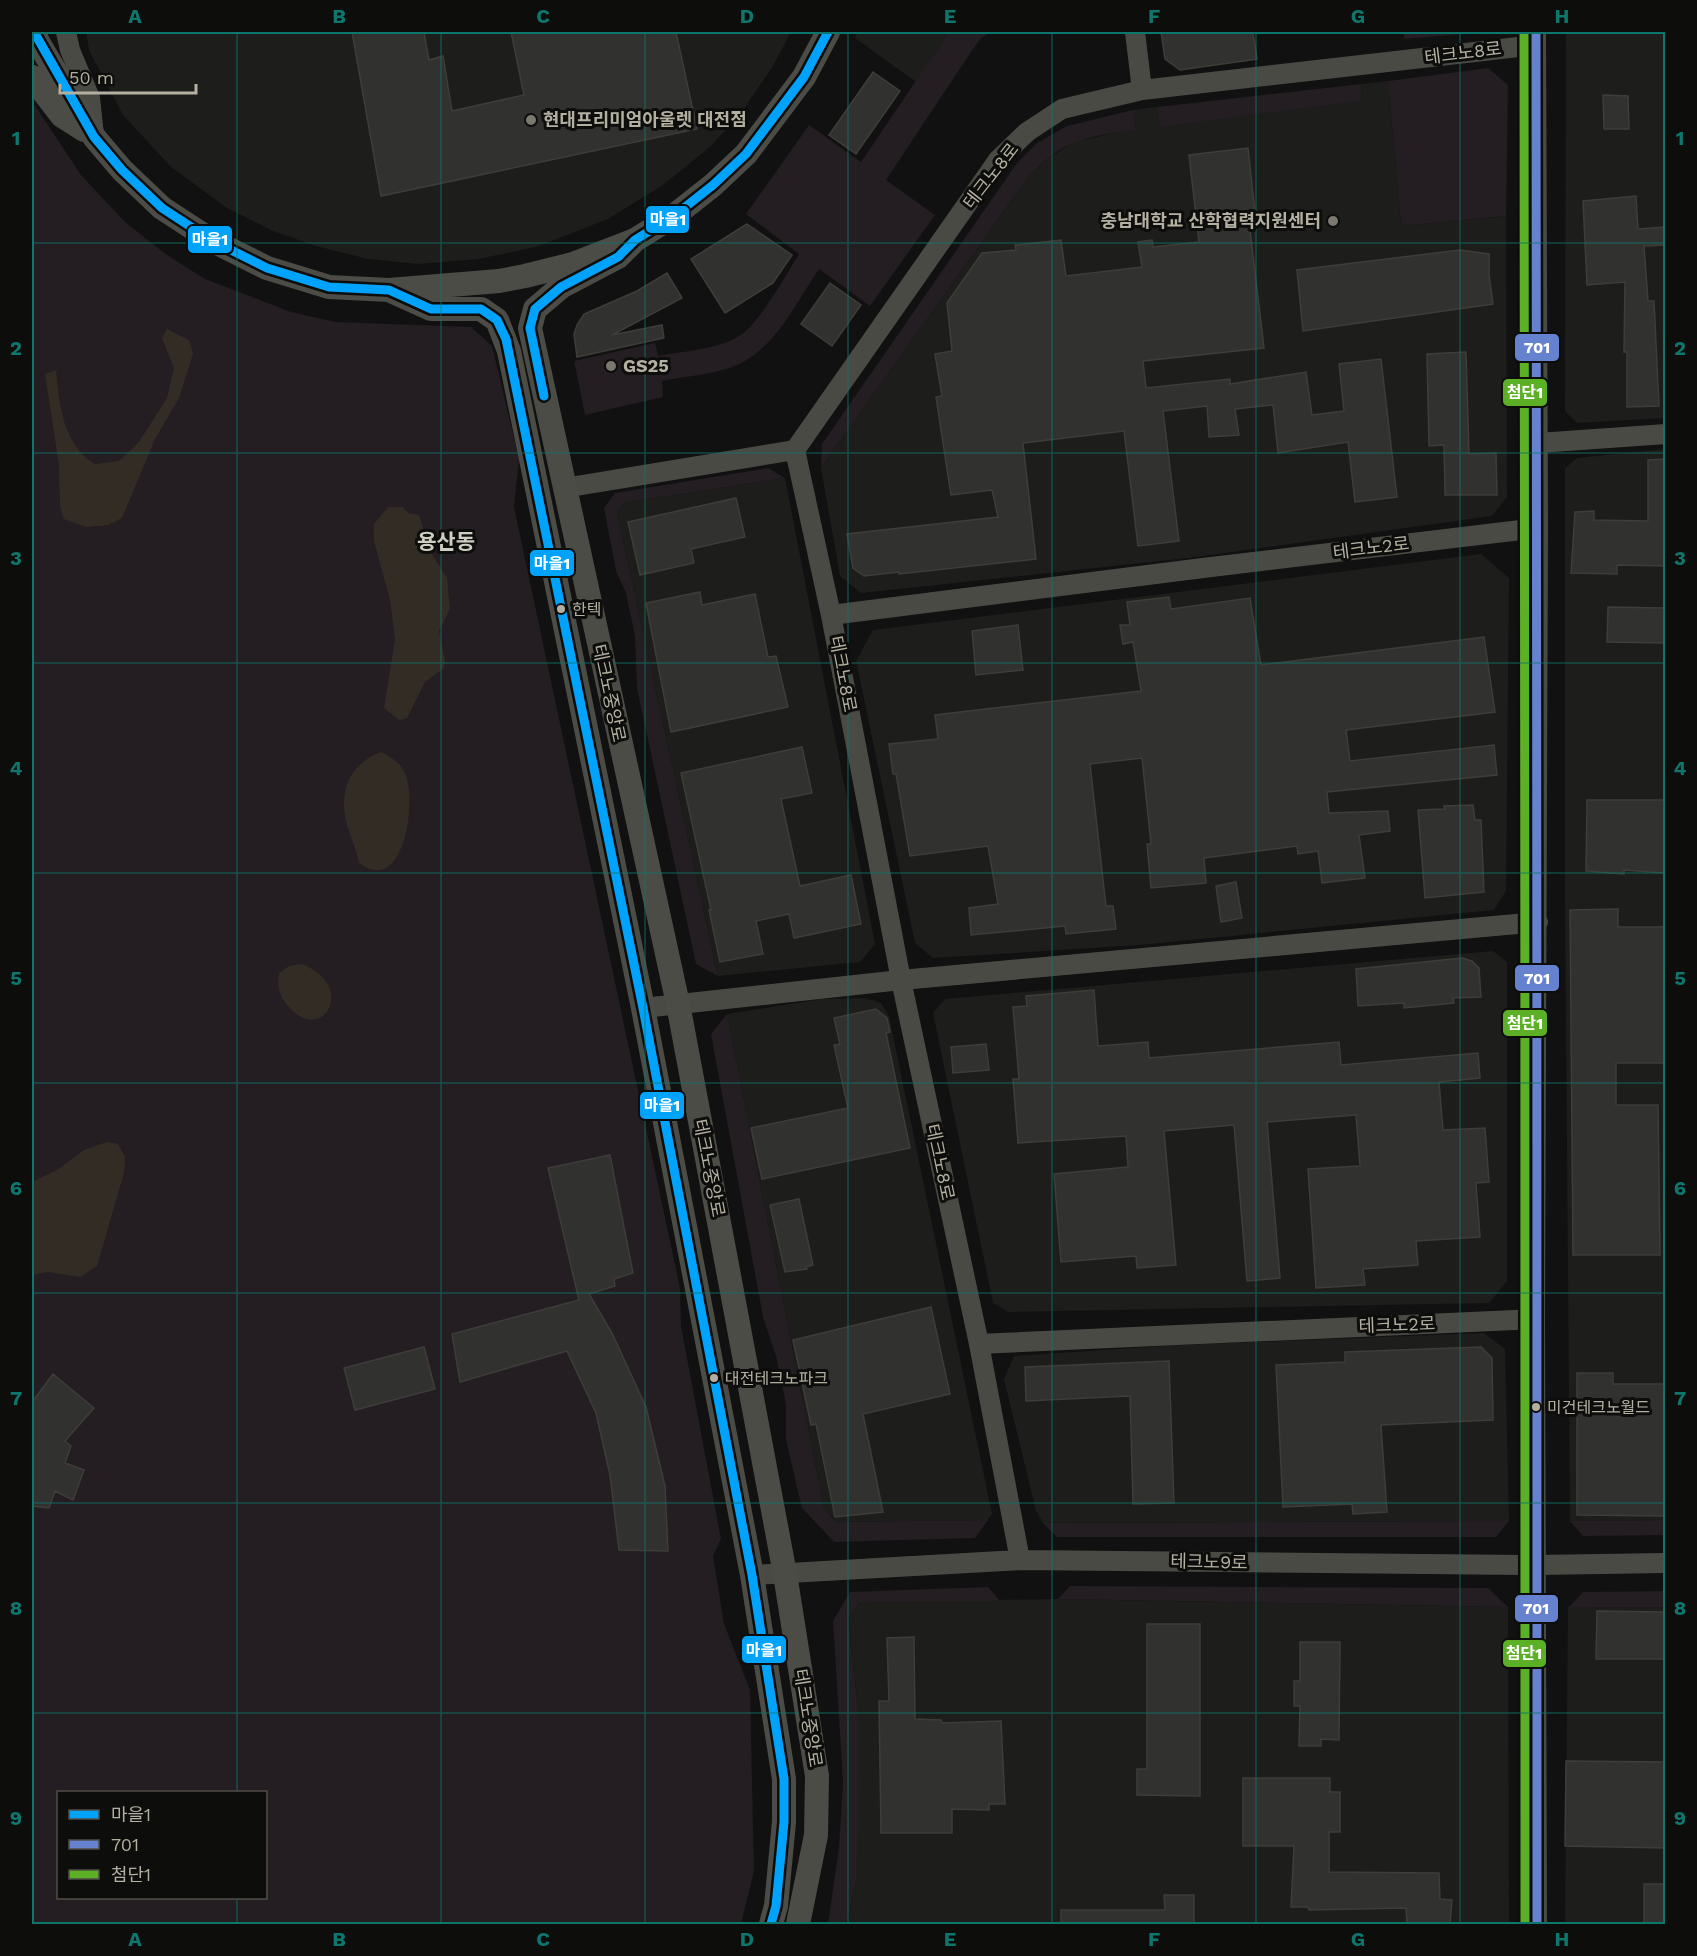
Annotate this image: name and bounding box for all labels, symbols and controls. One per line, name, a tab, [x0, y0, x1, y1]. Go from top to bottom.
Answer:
text: A	[128, 4, 142, 28]
text: B	[332, 4, 346, 28]
text: C	[536, 4, 550, 28]
text: D	[740, 4, 754, 28]
text: E	[944, 4, 956, 28]
text: F	[1148, 4, 1160, 28]
text: G	[1351, 4, 1365, 28]
text: H	[1555, 4, 1569, 28]
street label: 테크노8로	[1423, 37, 1503, 68]
scale bar	[60, 57, 196, 95]
text: 50 m	[69, 67, 114, 88]
place label: 현대프리미엄아울렛 대전점	[543, 109, 747, 130]
marker: 현대프리미엄아울렛 대전점	[524, 113, 538, 127]
text: 1	[12, 126, 20, 150]
text: 1	[1676, 126, 1684, 150]
street label: 테크노8로	[959, 139, 1023, 213]
line badge: 마을1	[645, 205, 690, 234]
text: 마을1	[650, 210, 686, 229]
place label: 충남대학교 산학협력지원센터	[1101, 210, 1321, 231]
marker: 충남대학교 산학협력지원센터	[1326, 214, 1340, 228]
line badge: 마을1	[187, 225, 233, 254]
text: 마을1	[192, 230, 228, 249]
line badge: 701	[1514, 333, 1560, 362]
text: 2	[10, 336, 22, 360]
text: 2	[1674, 336, 1686, 360]
text: 701	[1524, 338, 1550, 357]
place label: GS25	[623, 355, 669, 376]
marker: GS25	[604, 359, 618, 373]
line badge: 첨단1	[1502, 378, 1548, 407]
text: 첨단1	[1507, 383, 1543, 402]
district label: 용산동	[417, 529, 475, 554]
street label: 테크노2로	[1332, 532, 1410, 563]
text: 3	[10, 546, 22, 570]
text: 3	[1674, 546, 1686, 570]
line badge: 마을1	[529, 549, 575, 577]
text: 마을1	[534, 554, 570, 573]
place label: 한텍	[572, 600, 601, 619]
marker: 한텍	[555, 603, 567, 615]
street label: 테크노8로	[826, 634, 861, 714]
street label: 테크노중앙로	[589, 642, 630, 744]
text: 4	[10, 756, 23, 780]
text: 4	[1674, 756, 1687, 780]
line badge: 701	[1514, 964, 1560, 992]
text: 5	[10, 966, 22, 990]
text: 5	[1674, 966, 1686, 990]
text: 701	[1524, 969, 1550, 988]
line badge: 첨단1	[1502, 1009, 1548, 1037]
text: 첨단1	[1507, 1014, 1543, 1033]
line badge: 마을1	[639, 1091, 685, 1120]
text: 마을1	[644, 1096, 680, 1115]
street label: 테크노중앙로	[690, 1117, 729, 1219]
street label: 테크노8로	[922, 1122, 959, 1202]
text: 6	[10, 1176, 22, 1200]
text: 6	[1674, 1176, 1686, 1200]
street label: 테크노2로	[1358, 1313, 1436, 1336]
place label: 대전테크노파크	[725, 1369, 828, 1388]
marker: 대전테크노파크	[708, 1372, 720, 1384]
text: 7	[10, 1386, 22, 1410]
text: 7	[1674, 1386, 1686, 1410]
place label: 미건테크노월드	[1547, 1398, 1650, 1417]
marker: 미건테크노월드	[1530, 1401, 1542, 1413]
street label: 테크노9로	[1170, 1550, 1248, 1573]
line badge: 701	[1514, 1594, 1559, 1623]
text: 8	[10, 1596, 22, 1620]
text: 8	[1674, 1596, 1686, 1620]
text: 701	[1523, 1599, 1549, 1618]
line badge: 마을1	[741, 1635, 787, 1664]
line badge: 첨단1	[1502, 1639, 1547, 1668]
text: 마을1	[746, 1641, 782, 1660]
text: 첨단1	[1506, 1644, 1542, 1663]
street label: 테크노중앙로	[790, 1667, 827, 1769]
legend	[57, 1791, 267, 1899]
text: 마을1	[111, 1804, 151, 1825]
text: 9	[10, 1806, 22, 1830]
text: 9	[1674, 1806, 1686, 1830]
text: 701	[111, 1834, 139, 1855]
text: 첨단1	[111, 1864, 151, 1885]
text: A	[128, 1927, 142, 1951]
text: B	[332, 1927, 346, 1951]
text: C	[536, 1927, 550, 1951]
text: D	[740, 1927, 754, 1951]
text: E	[944, 1927, 956, 1951]
text: F	[1148, 1927, 1160, 1951]
text: G	[1351, 1927, 1365, 1951]
text: H	[1555, 1927, 1569, 1951]

